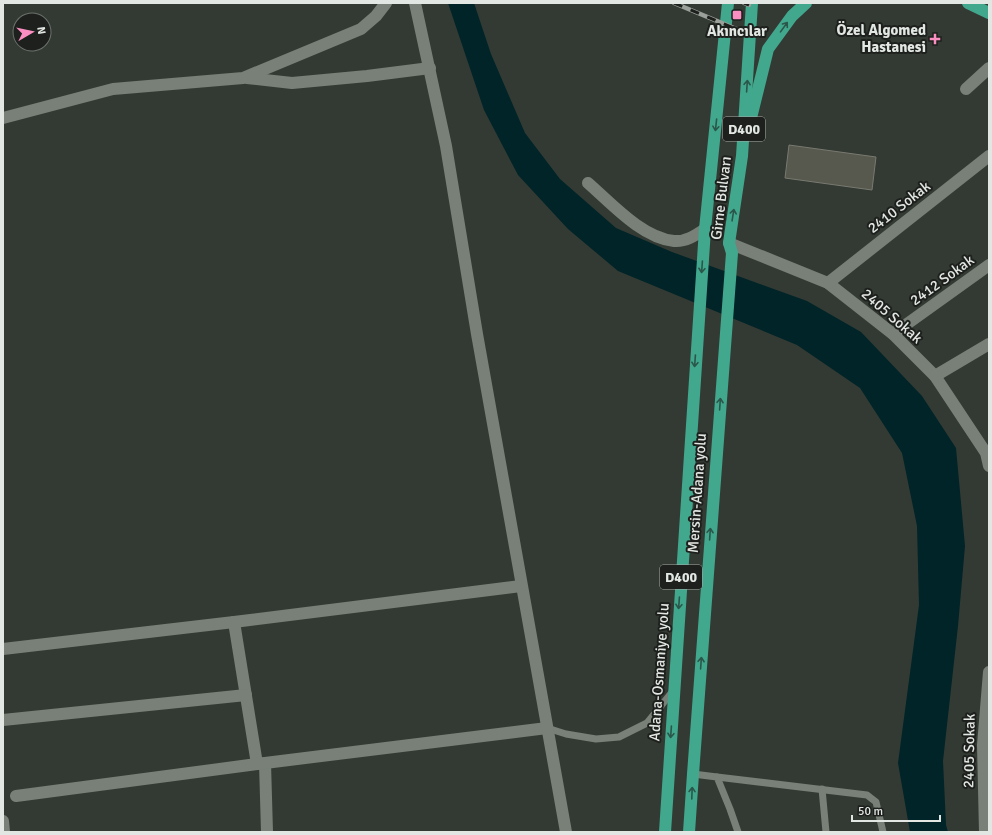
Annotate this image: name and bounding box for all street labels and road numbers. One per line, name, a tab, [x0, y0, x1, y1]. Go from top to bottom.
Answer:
road number: D400	[723, 117, 765, 141]
street label: Girne Bulvarı	[707, 155, 735, 241]
street label: 2410 Sokak	[864, 177, 934, 237]
street label: 2412 Sokak	[907, 251, 978, 309]
street label: 2405 Sokak	[858, 285, 926, 348]
street label: Mersin-Adana yolu	[684, 433, 710, 553]
road number: D400	[660, 565, 702, 589]
street label: Adana-Osmaniye yolu	[645, 602, 673, 742]
street label: 2405 Sokak	[959, 713, 979, 788]

